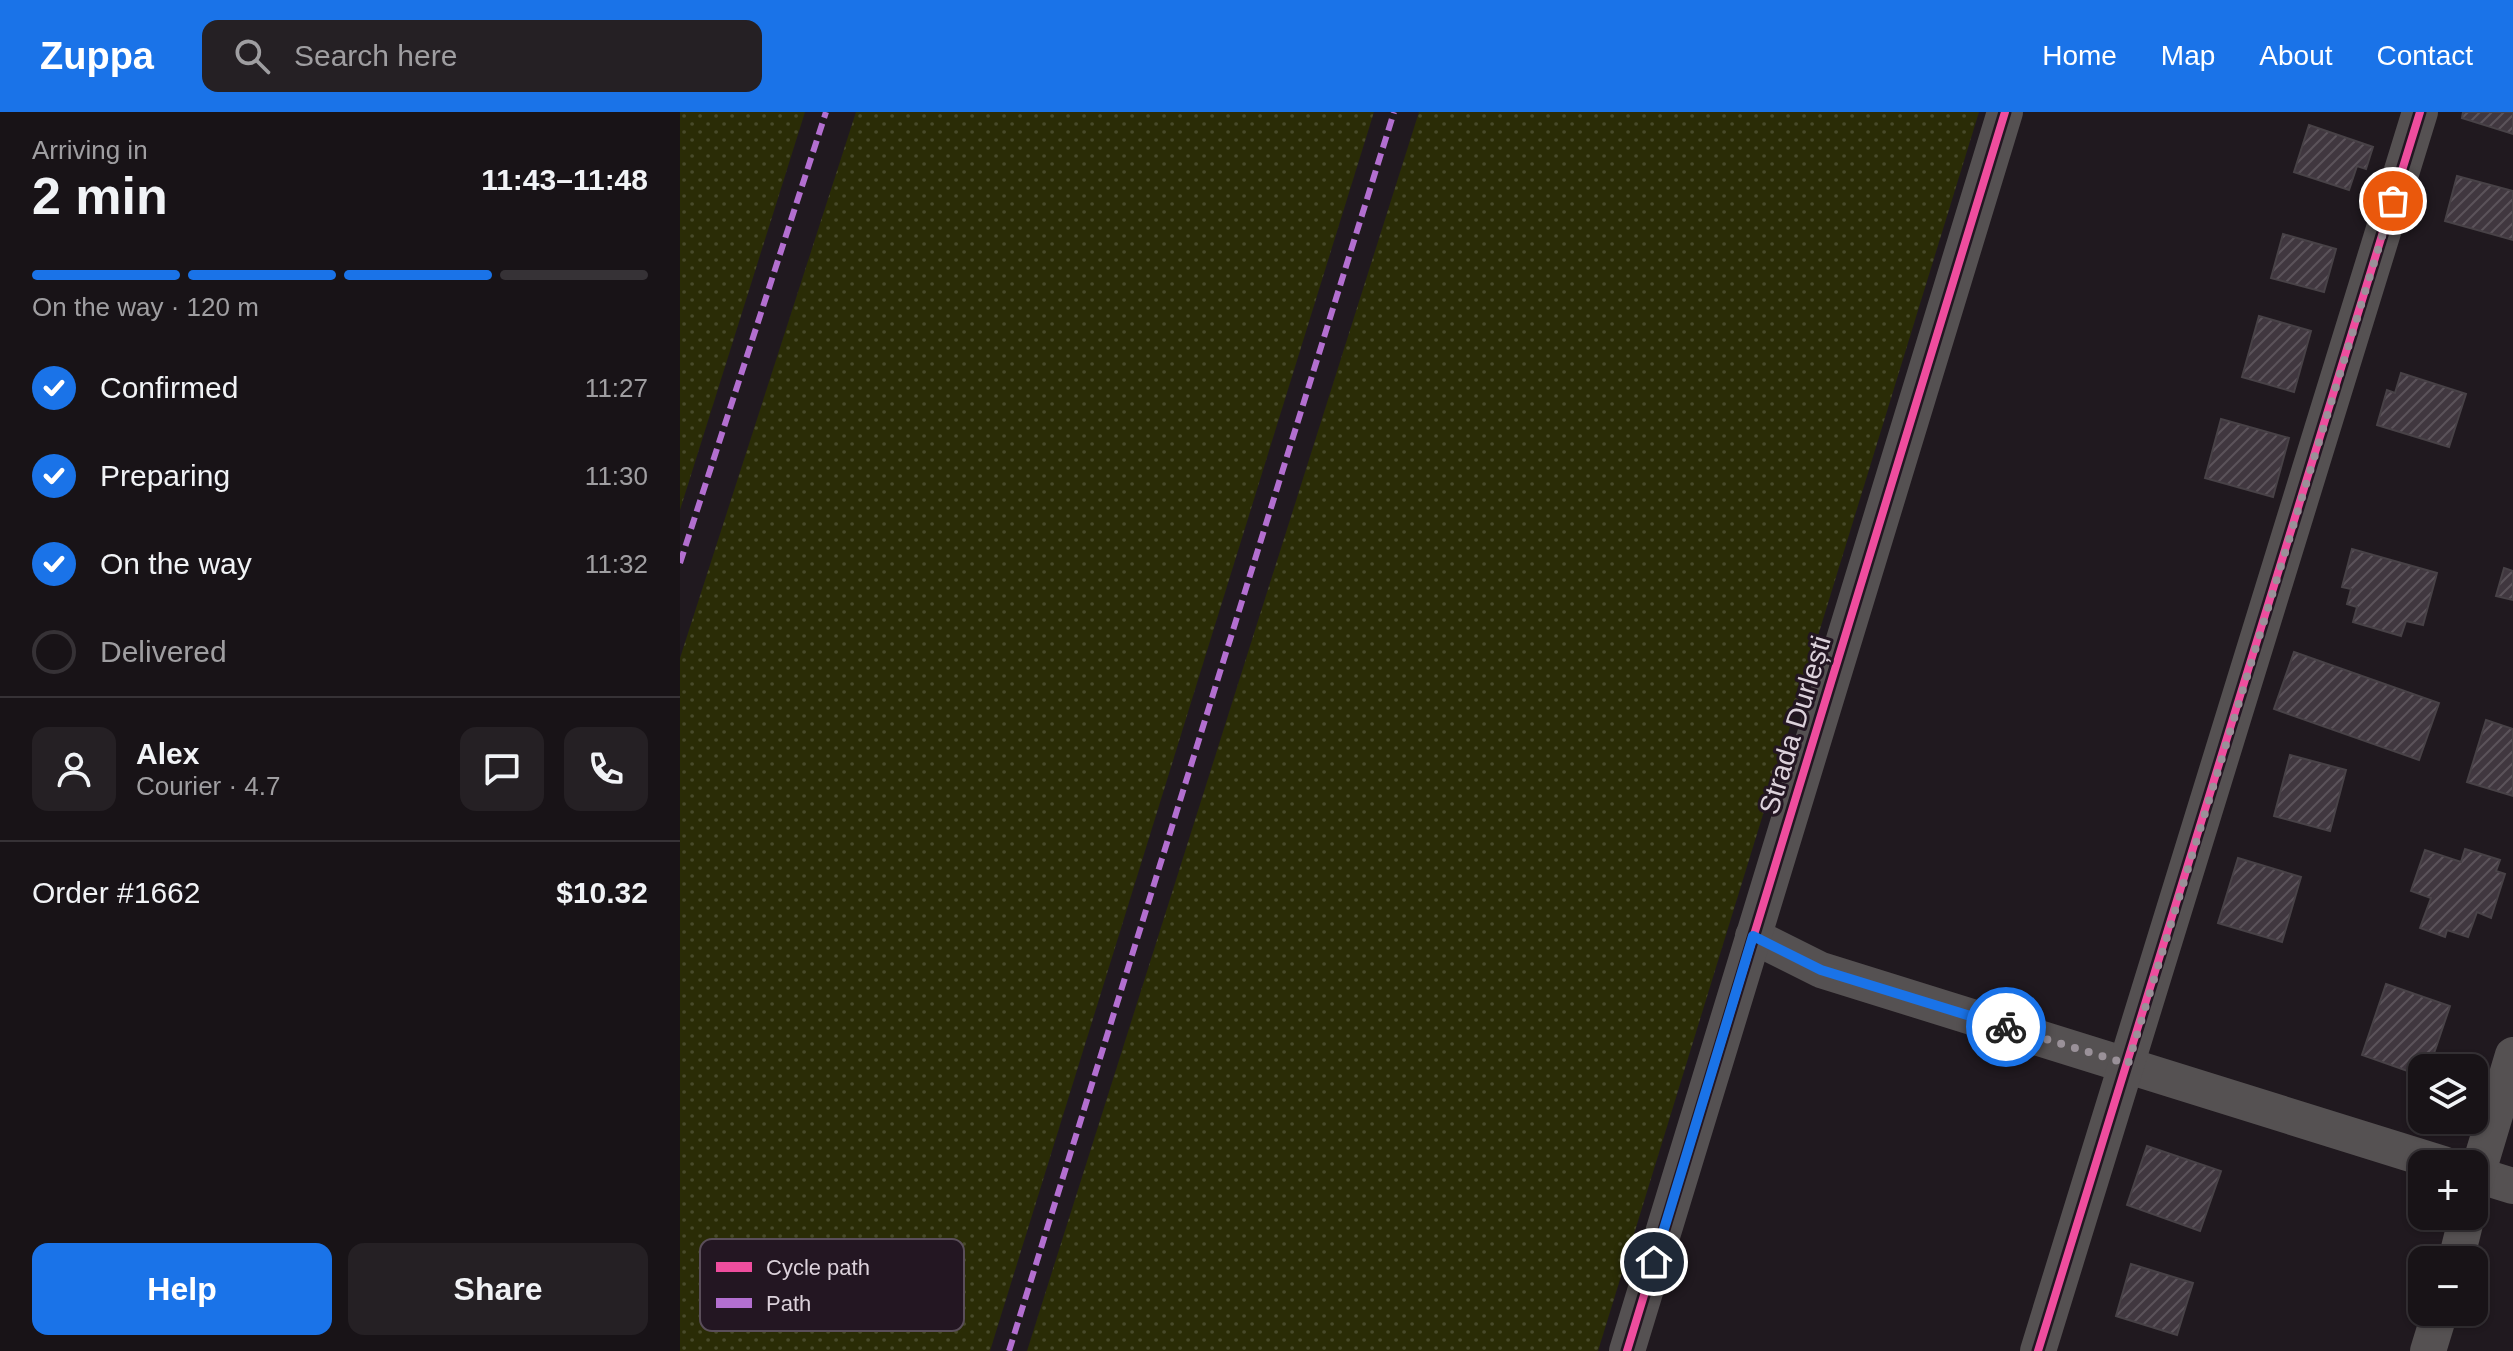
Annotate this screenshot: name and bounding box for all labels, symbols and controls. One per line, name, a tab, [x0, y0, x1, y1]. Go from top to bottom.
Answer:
search box	[202, 20, 762, 92]
icon: search	[230, 34, 274, 78]
text: Zuppa	[40, 35, 154, 77]
text: Search here	[294, 39, 457, 72]
text: Home	[2042, 40, 2117, 71]
text: Map	[2161, 40, 2215, 71]
text: About	[2259, 40, 2333, 71]
text: Contact	[2377, 40, 2473, 71]
text: Arriving in	[32, 135, 148, 165]
text: 11:43–11:48	[481, 163, 648, 196]
text: 2 min	[32, 167, 168, 225]
pin	[2359, 167, 2427, 235]
icon: bag	[2371, 179, 2415, 223]
text: On the way · 120 m	[32, 292, 259, 322]
icon: check	[32, 366, 76, 410]
text: Confirmed	[100, 371, 238, 404]
text: 11:27	[585, 373, 648, 403]
icon: check	[32, 454, 76, 498]
text: Preparing	[100, 459, 230, 492]
text: 11:30	[585, 461, 648, 491]
icon: check	[32, 542, 76, 586]
text: On the way	[100, 547, 252, 580]
text: 11:32	[585, 549, 648, 579]
street label: Strada Durlești	[1753, 632, 1837, 818]
text: Delivered	[100, 635, 227, 668]
button: person	[32, 727, 116, 811]
button: chat	[460, 727, 544, 811]
button: phone	[564, 727, 648, 811]
text: Alex	[136, 737, 199, 770]
text: Courier · 4.7	[136, 771, 281, 801]
text: Order #1662	[32, 876, 200, 909]
text: $10.32	[556, 876, 648, 909]
courier	[1966, 987, 2046, 1067]
icon: bike	[1984, 1005, 2028, 1049]
map controls	[2408, 1054, 2488, 1326]
button: layers	[2408, 1054, 2488, 1134]
button: +	[2408, 1150, 2488, 1230]
pin	[1620, 1228, 1688, 1296]
legend	[700, 1239, 964, 1331]
icon: home	[1632, 1240, 1676, 1284]
button: Help	[32, 1243, 332, 1335]
button: Share	[348, 1243, 648, 1335]
button: −	[2408, 1246, 2488, 1326]
text: Cycle path	[766, 1255, 870, 1280]
text: Path	[766, 1291, 811, 1316]

